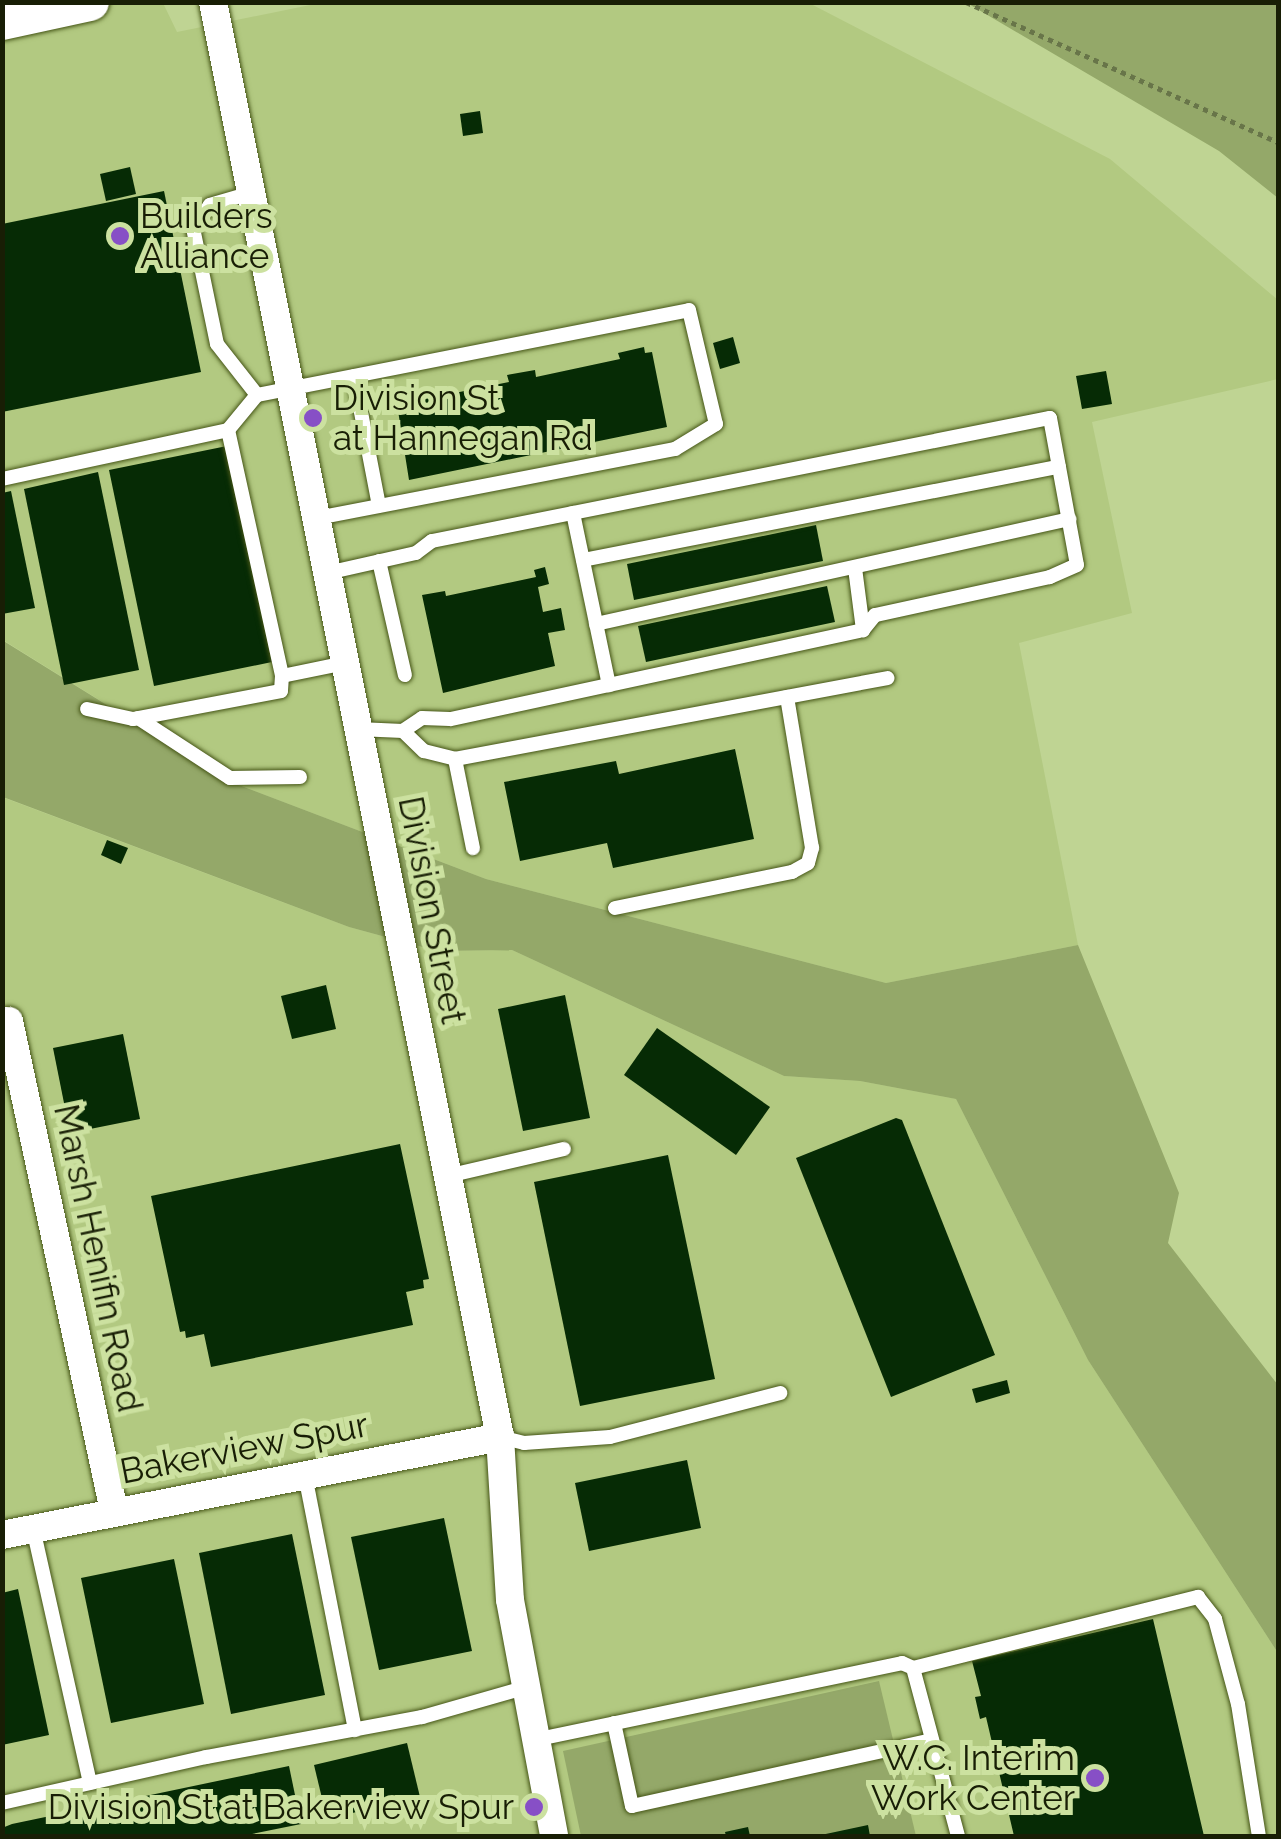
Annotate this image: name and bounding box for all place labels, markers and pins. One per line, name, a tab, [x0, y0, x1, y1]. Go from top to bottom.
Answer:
place label: Builders Alliance	[140, 195, 273, 277]
marker: Builders Alliance	[109, 225, 131, 247]
place label: Division St at Hannegan Rd	[333, 377, 593, 459]
marker: Division St at Hannegan Rd	[302, 407, 324, 429]
place label: W.C. Interim Work Center	[871, 1737, 1075, 1819]
marker: W.C. Interim Work Center	[1084, 1767, 1106, 1789]
place label: Division St at Bakerview Spur	[47, 1786, 514, 1828]
marker: Division St at Bakerview Spur	[523, 1796, 545, 1818]

